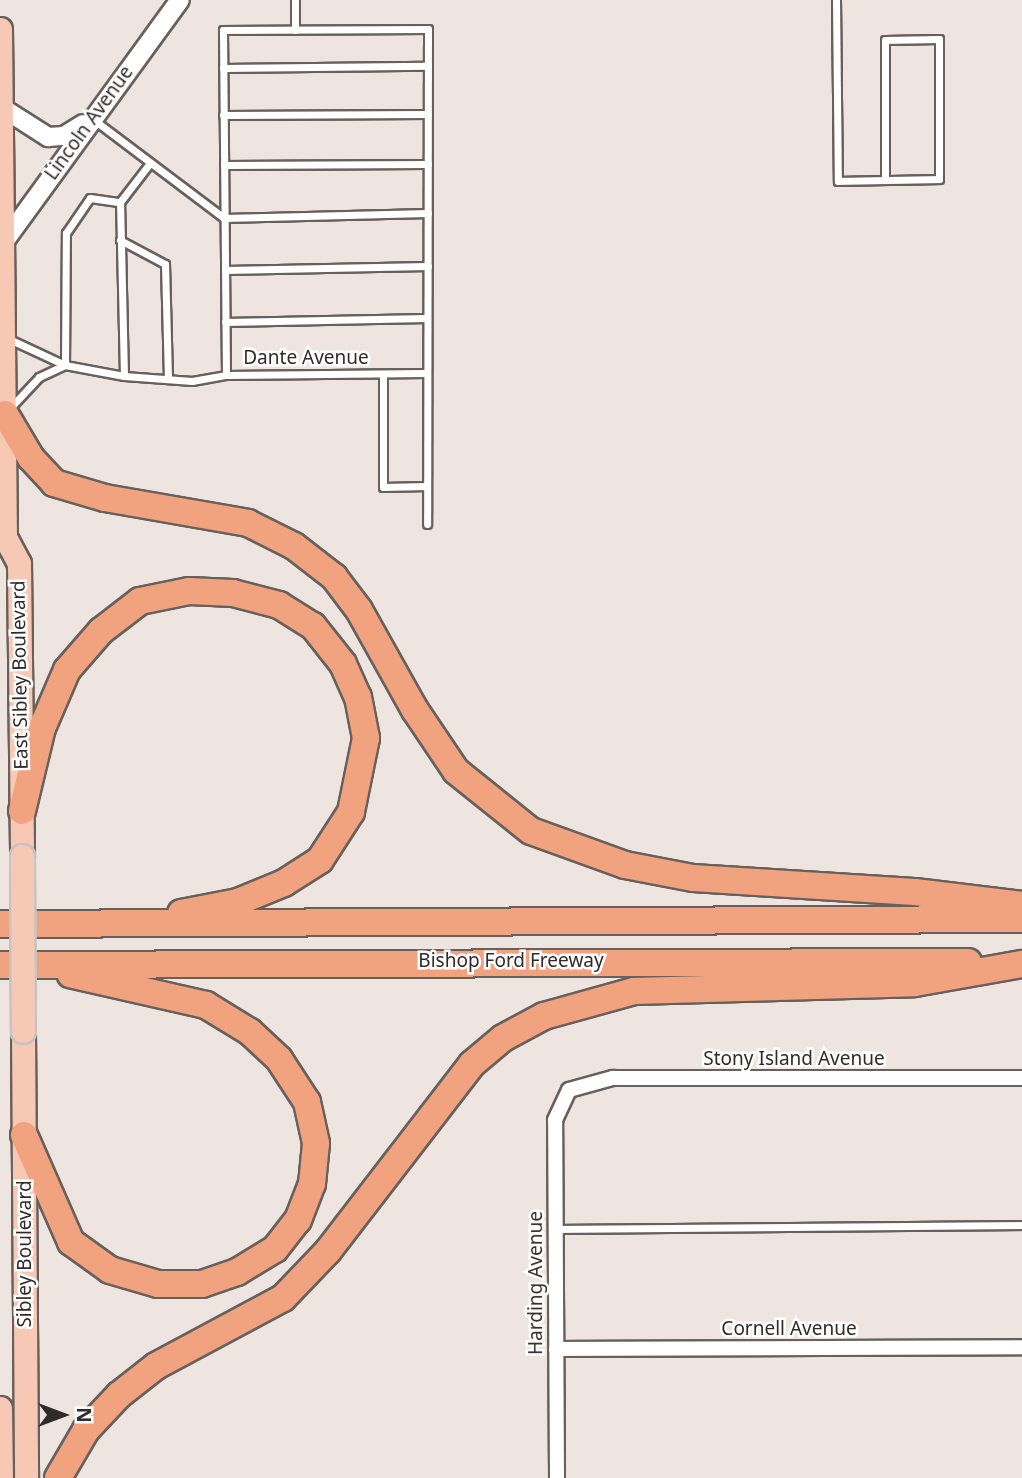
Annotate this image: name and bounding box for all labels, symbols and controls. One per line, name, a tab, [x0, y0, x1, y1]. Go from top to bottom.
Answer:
street label: Lincoln Avenue	[40, 61, 138, 185]
street label: Dante Avenue	[243, 347, 369, 369]
street label: East Sibley Boulevard	[7, 580, 33, 770]
street label: Bishop Ford Freeway	[418, 950, 604, 972]
street label: Stony Island Avenue	[703, 1048, 885, 1070]
street label: Sibley Boulevard	[14, 1180, 36, 1328]
street label: Harding Avenue	[525, 1211, 547, 1355]
street label: Cornell Avenue	[721, 1318, 857, 1340]
north arrow	[28, 1380, 98, 1450]
text: N	[71, 1407, 97, 1423]

